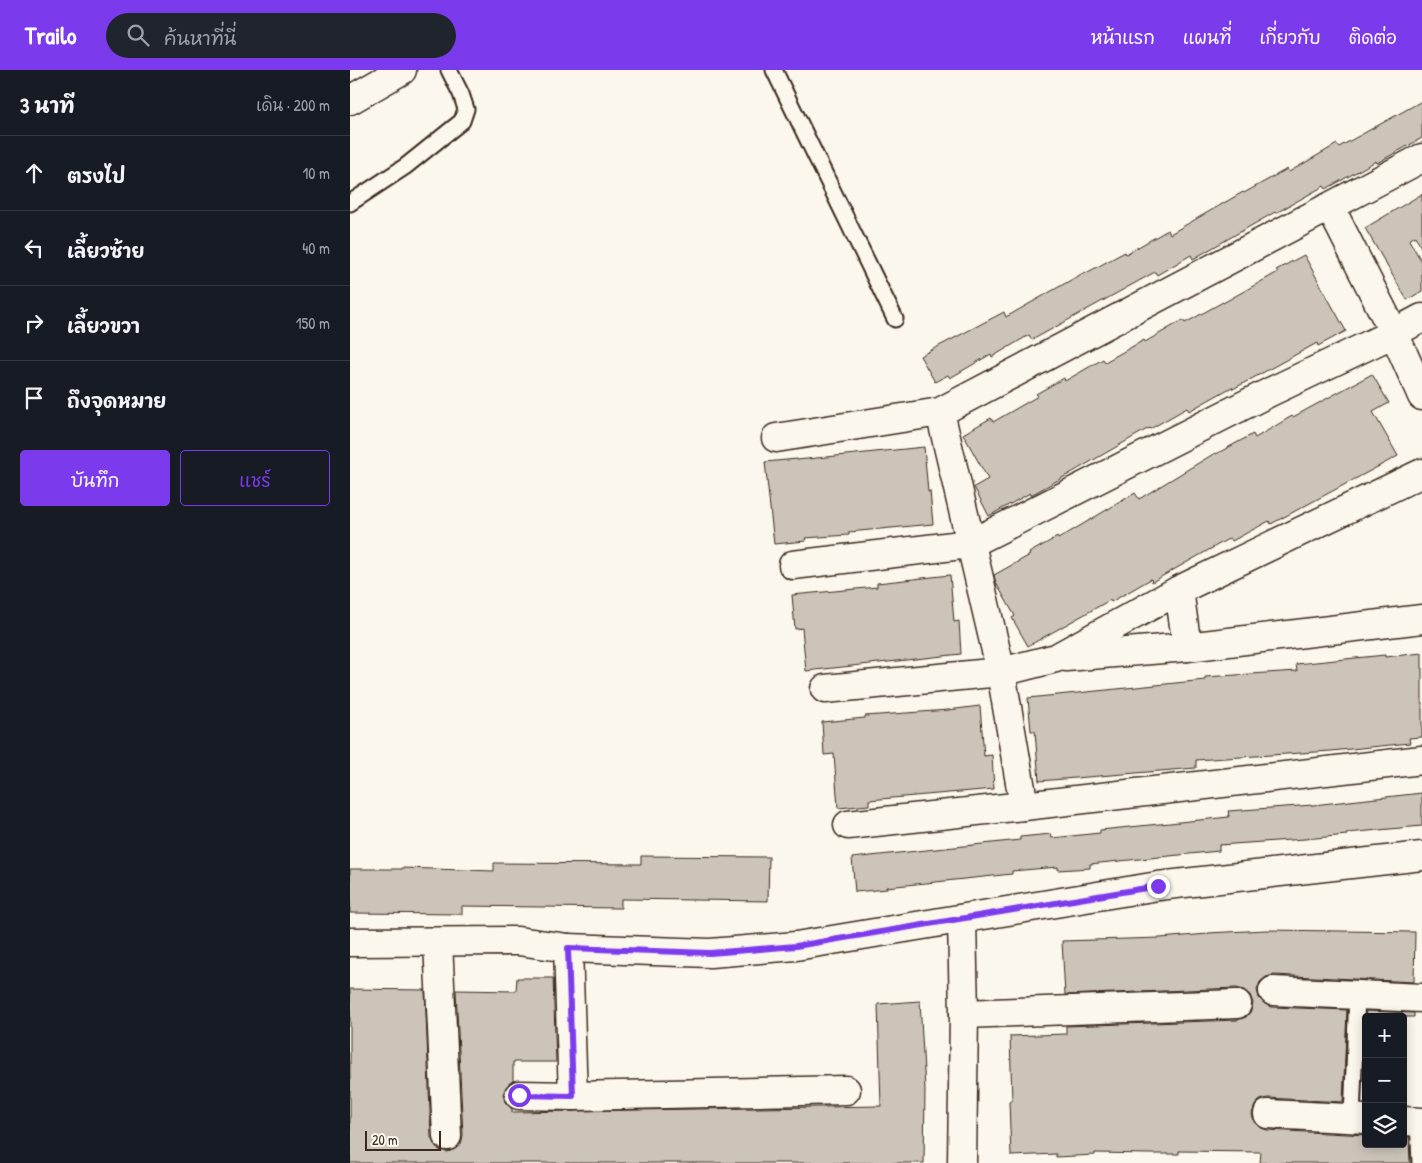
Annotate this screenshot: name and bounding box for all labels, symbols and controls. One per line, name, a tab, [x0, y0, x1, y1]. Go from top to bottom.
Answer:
search box	[106, 13, 456, 58]
text: Trailo	[25, 19, 76, 51]
icon: search	[124, 21, 152, 49]
text: ค้นหาที่นี่	[164, 25, 237, 51]
text: หน้าแรก	[1091, 25, 1155, 50]
text: แผนที่	[1183, 25, 1231, 50]
text: เกี่ยวกับ	[1259, 25, 1321, 50]
text: ติดต่อ	[1349, 25, 1397, 50]
text: 3 นาที	[20, 91, 75, 120]
text: เดิน · 200 m	[256, 94, 330, 116]
icon: ahead	[20, 159, 48, 187]
text: 10 m	[302, 162, 330, 184]
text: ตรงไป	[67, 163, 125, 189]
icon: left	[20, 234, 48, 262]
text: 40 m	[302, 237, 330, 259]
text: เลี้ยวซ้าย	[67, 238, 144, 264]
icon: right	[20, 309, 48, 337]
text: 150 m	[296, 312, 330, 334]
text: เลี้ยวขวา	[67, 313, 140, 339]
icon: arrive	[20, 384, 48, 412]
text: ถึงจุดหมาย	[67, 388, 166, 414]
button: บันทึก	[20, 450, 170, 506]
button: แชร์	[180, 450, 330, 506]
route end	[1147, 875, 1170, 898]
map controls	[1362, 1013, 1407, 1148]
button: +	[1362, 1013, 1407, 1058]
button: −	[1362, 1058, 1407, 1103]
route start	[508, 1084, 531, 1107]
button: layers	[1362, 1103, 1407, 1148]
scale bar	[365, 1128, 441, 1151]
text: 20 m	[372, 1130, 398, 1149]

